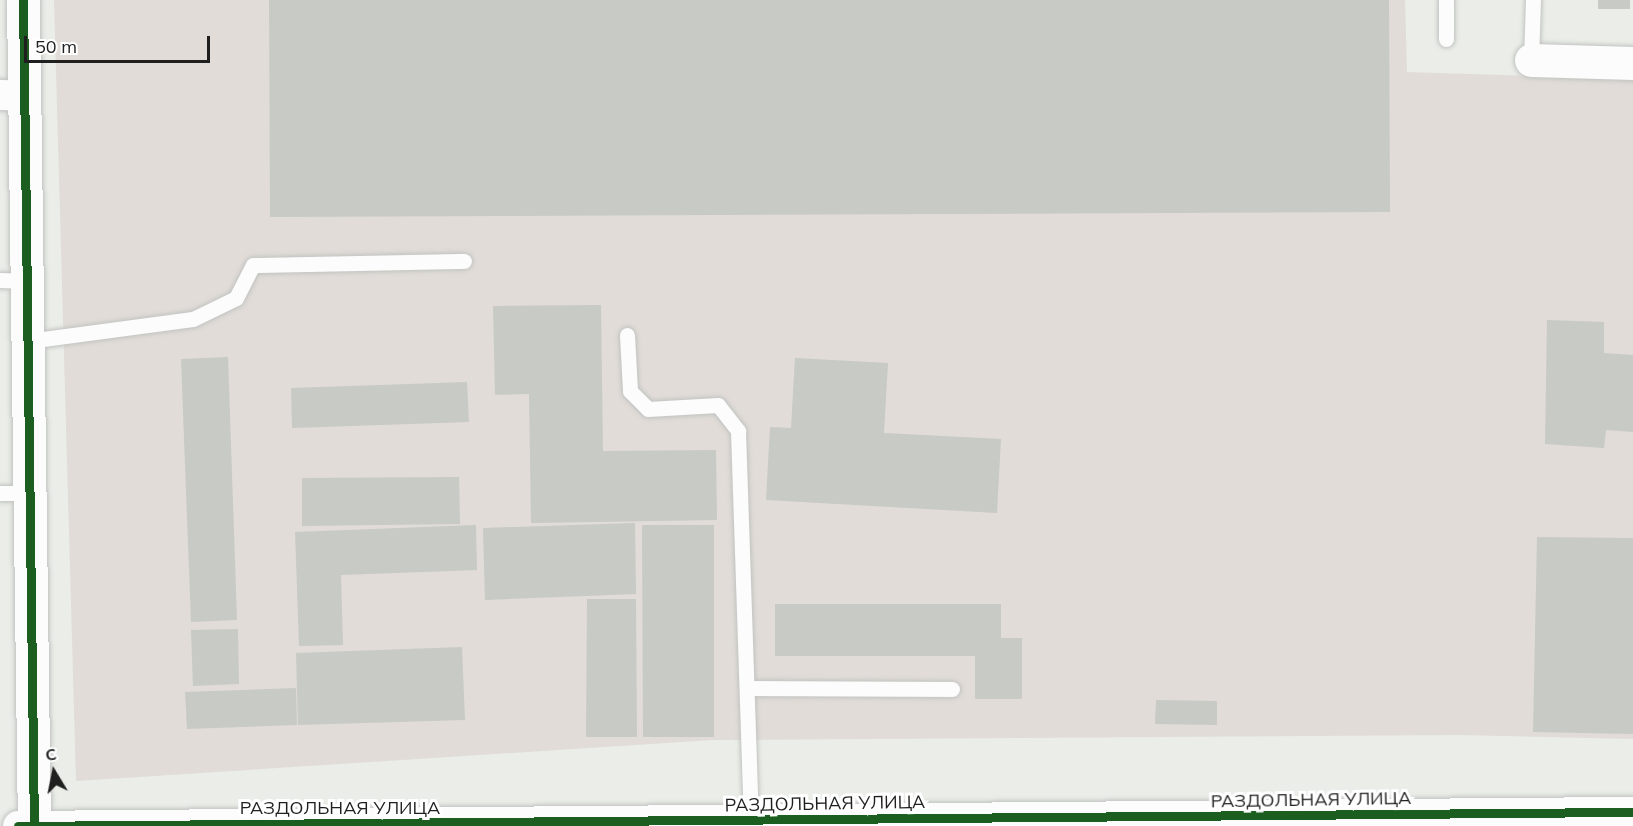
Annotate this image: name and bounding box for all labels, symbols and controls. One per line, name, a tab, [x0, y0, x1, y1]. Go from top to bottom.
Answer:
scale bar	[27, 24, 213, 62]
text: 50 m	[35, 35, 77, 58]
north arrow	[24, 742, 84, 802]
text: С	[44, 743, 58, 765]
street label: РАЗДОЛЬНАЯ УЛИЦА	[1211, 787, 1411, 813]
street label: РАЗДОЛЬНАЯ УЛИЦА	[725, 791, 925, 817]
street label: РАЗДОЛЬНАЯ УЛИЦА	[240, 797, 440, 819]

